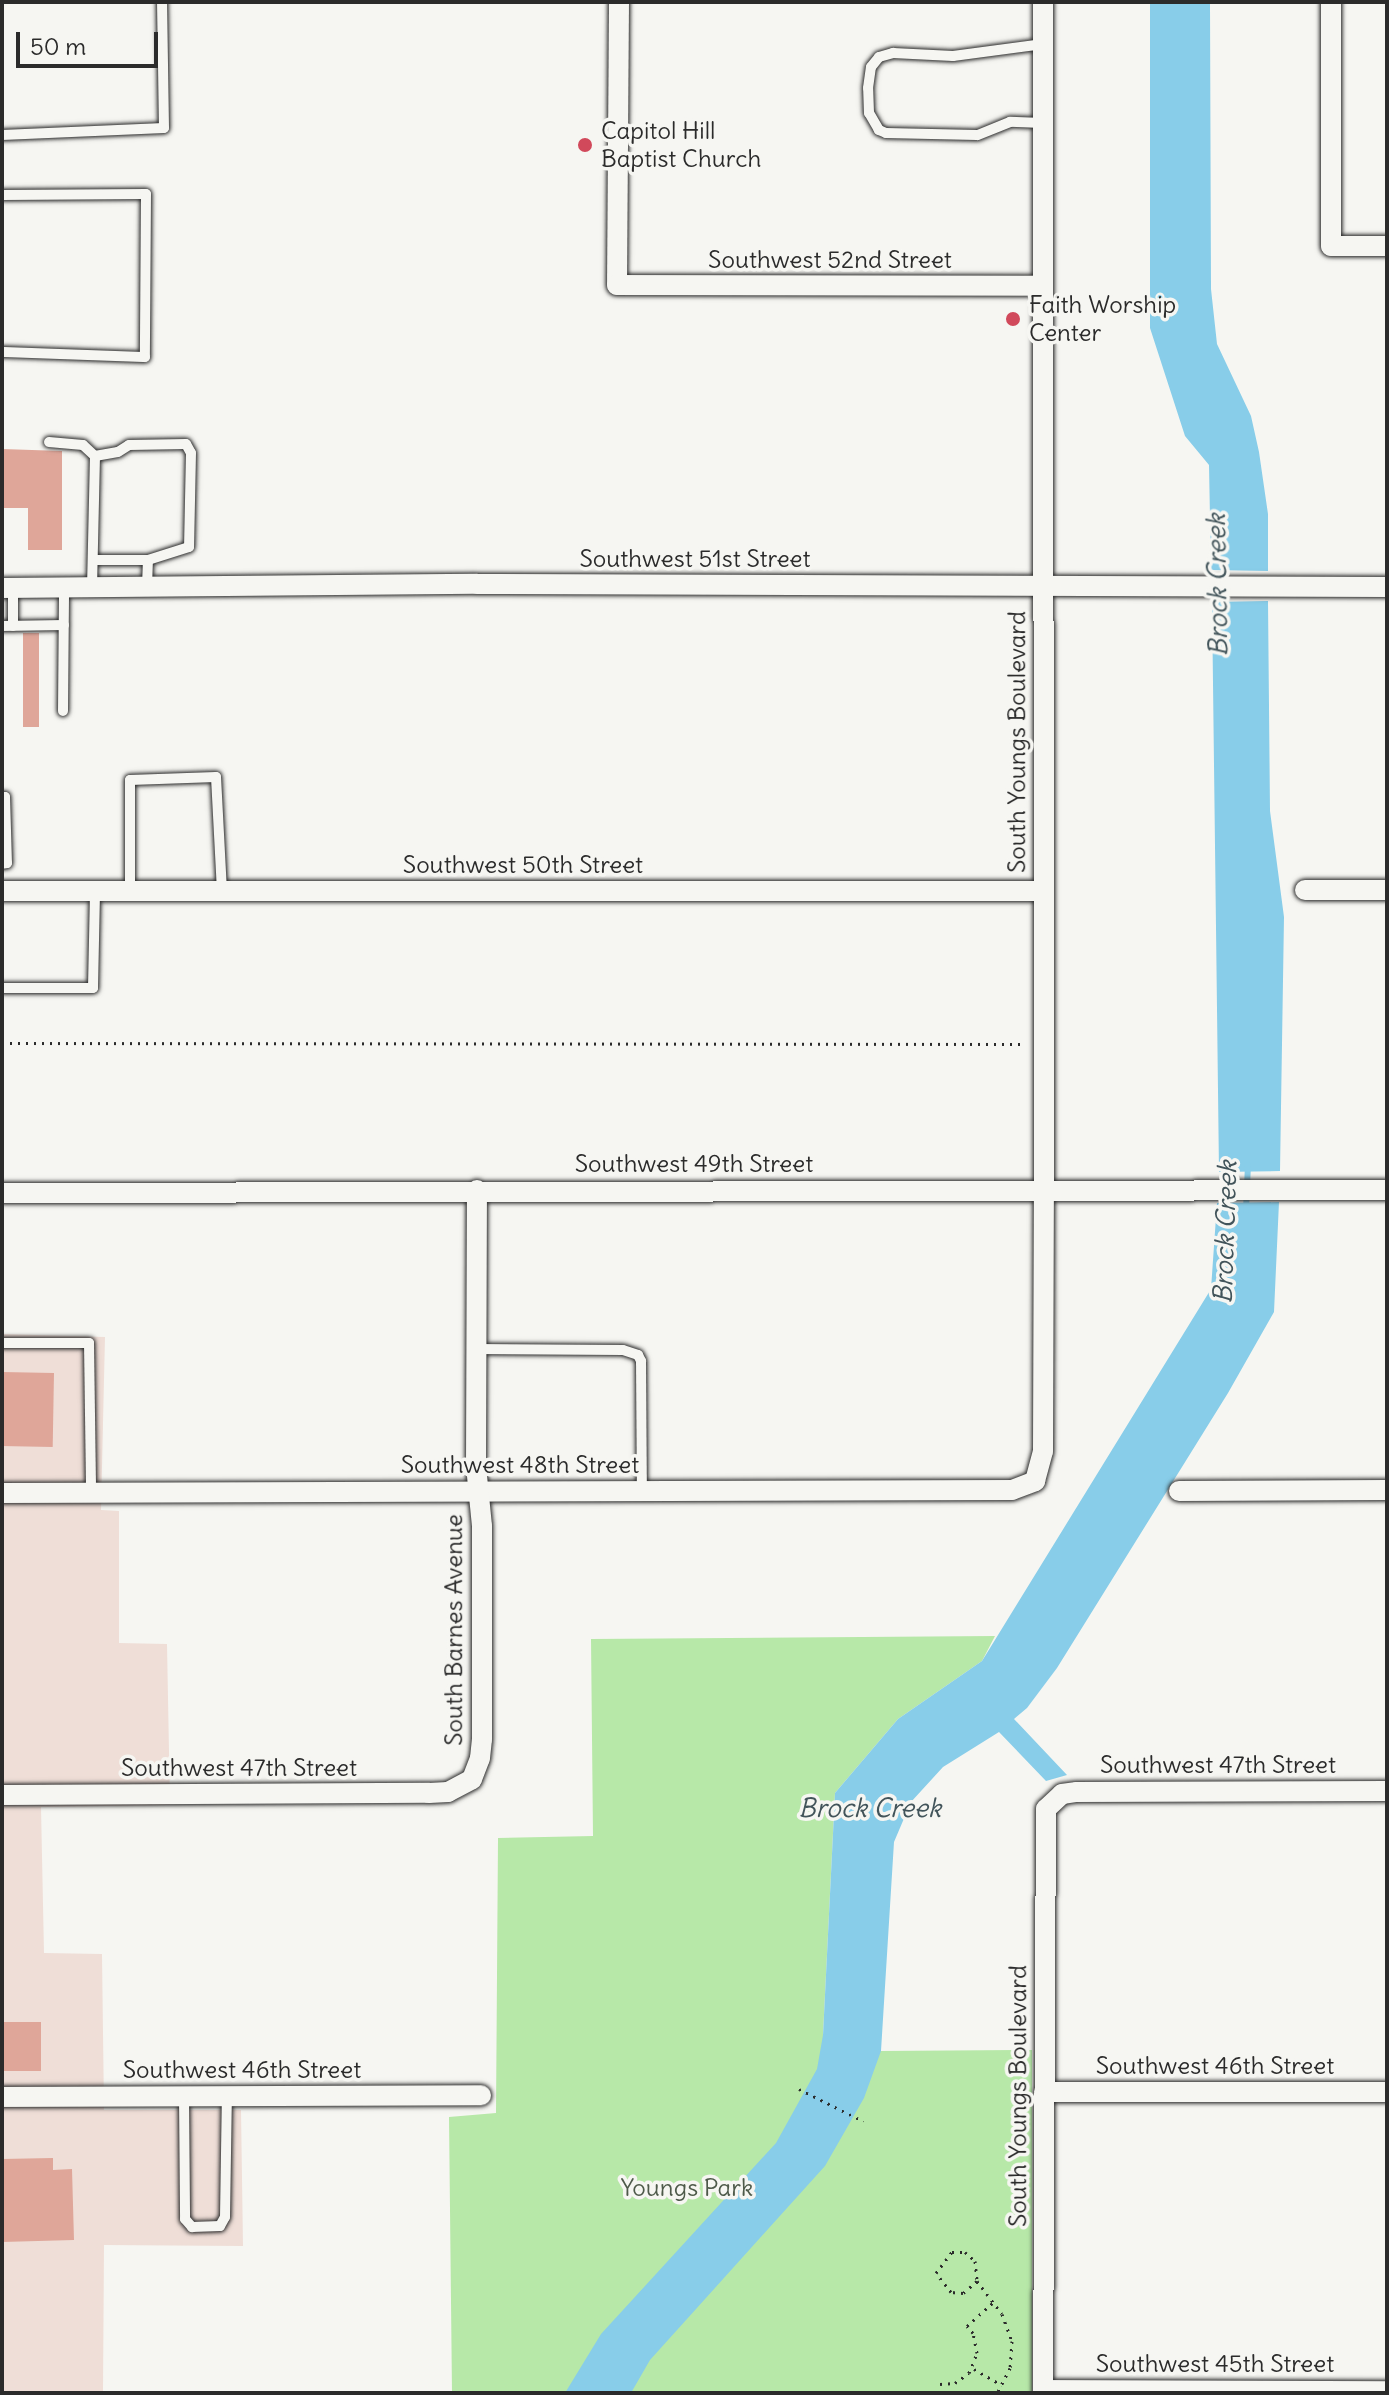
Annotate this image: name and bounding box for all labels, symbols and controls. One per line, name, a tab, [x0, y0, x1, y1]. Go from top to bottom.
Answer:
scale bar	[20, 16, 162, 66]
text: 50 m	[30, 31, 86, 61]
place label: Capitol Hill Baptist Church	[601, 117, 761, 173]
marker: Capitol Hill Baptist Church	[576, 136, 594, 154]
street label: Southwest 52nd Street	[708, 246, 952, 274]
place label: Faith Worship Center	[1029, 291, 1176, 347]
marker: Faith Worship Center	[1004, 310, 1022, 328]
water label: Brock Creek	[1200, 513, 1234, 657]
street label: Southwest 51st Street	[579, 545, 811, 573]
street label: South Youngs Boulevard	[1003, 611, 1031, 873]
street label: Southwest 50th Street	[403, 851, 643, 879]
street label: Southwest 49th Street	[575, 1150, 813, 1178]
water label: Brock Creek	[1207, 1160, 1243, 1304]
street label: Southwest 48th Street	[401, 1451, 639, 1479]
street label: South Barnes Avenue	[440, 1514, 468, 1746]
street label: Southwest 47th Street	[1100, 1751, 1336, 1779]
street label: Southwest 47th Street	[121, 1754, 357, 1782]
water label: Brock Creek	[799, 1792, 941, 1824]
street label: South Youngs Boulevard	[1004, 1965, 1032, 2227]
street label: Southwest 46th Street	[1096, 2052, 1334, 2080]
street label: Southwest 46th Street	[123, 2056, 361, 2084]
park label: Youngs Park	[621, 2174, 753, 2202]
street label: Southwest 45th Street	[1096, 2350, 1334, 2378]

